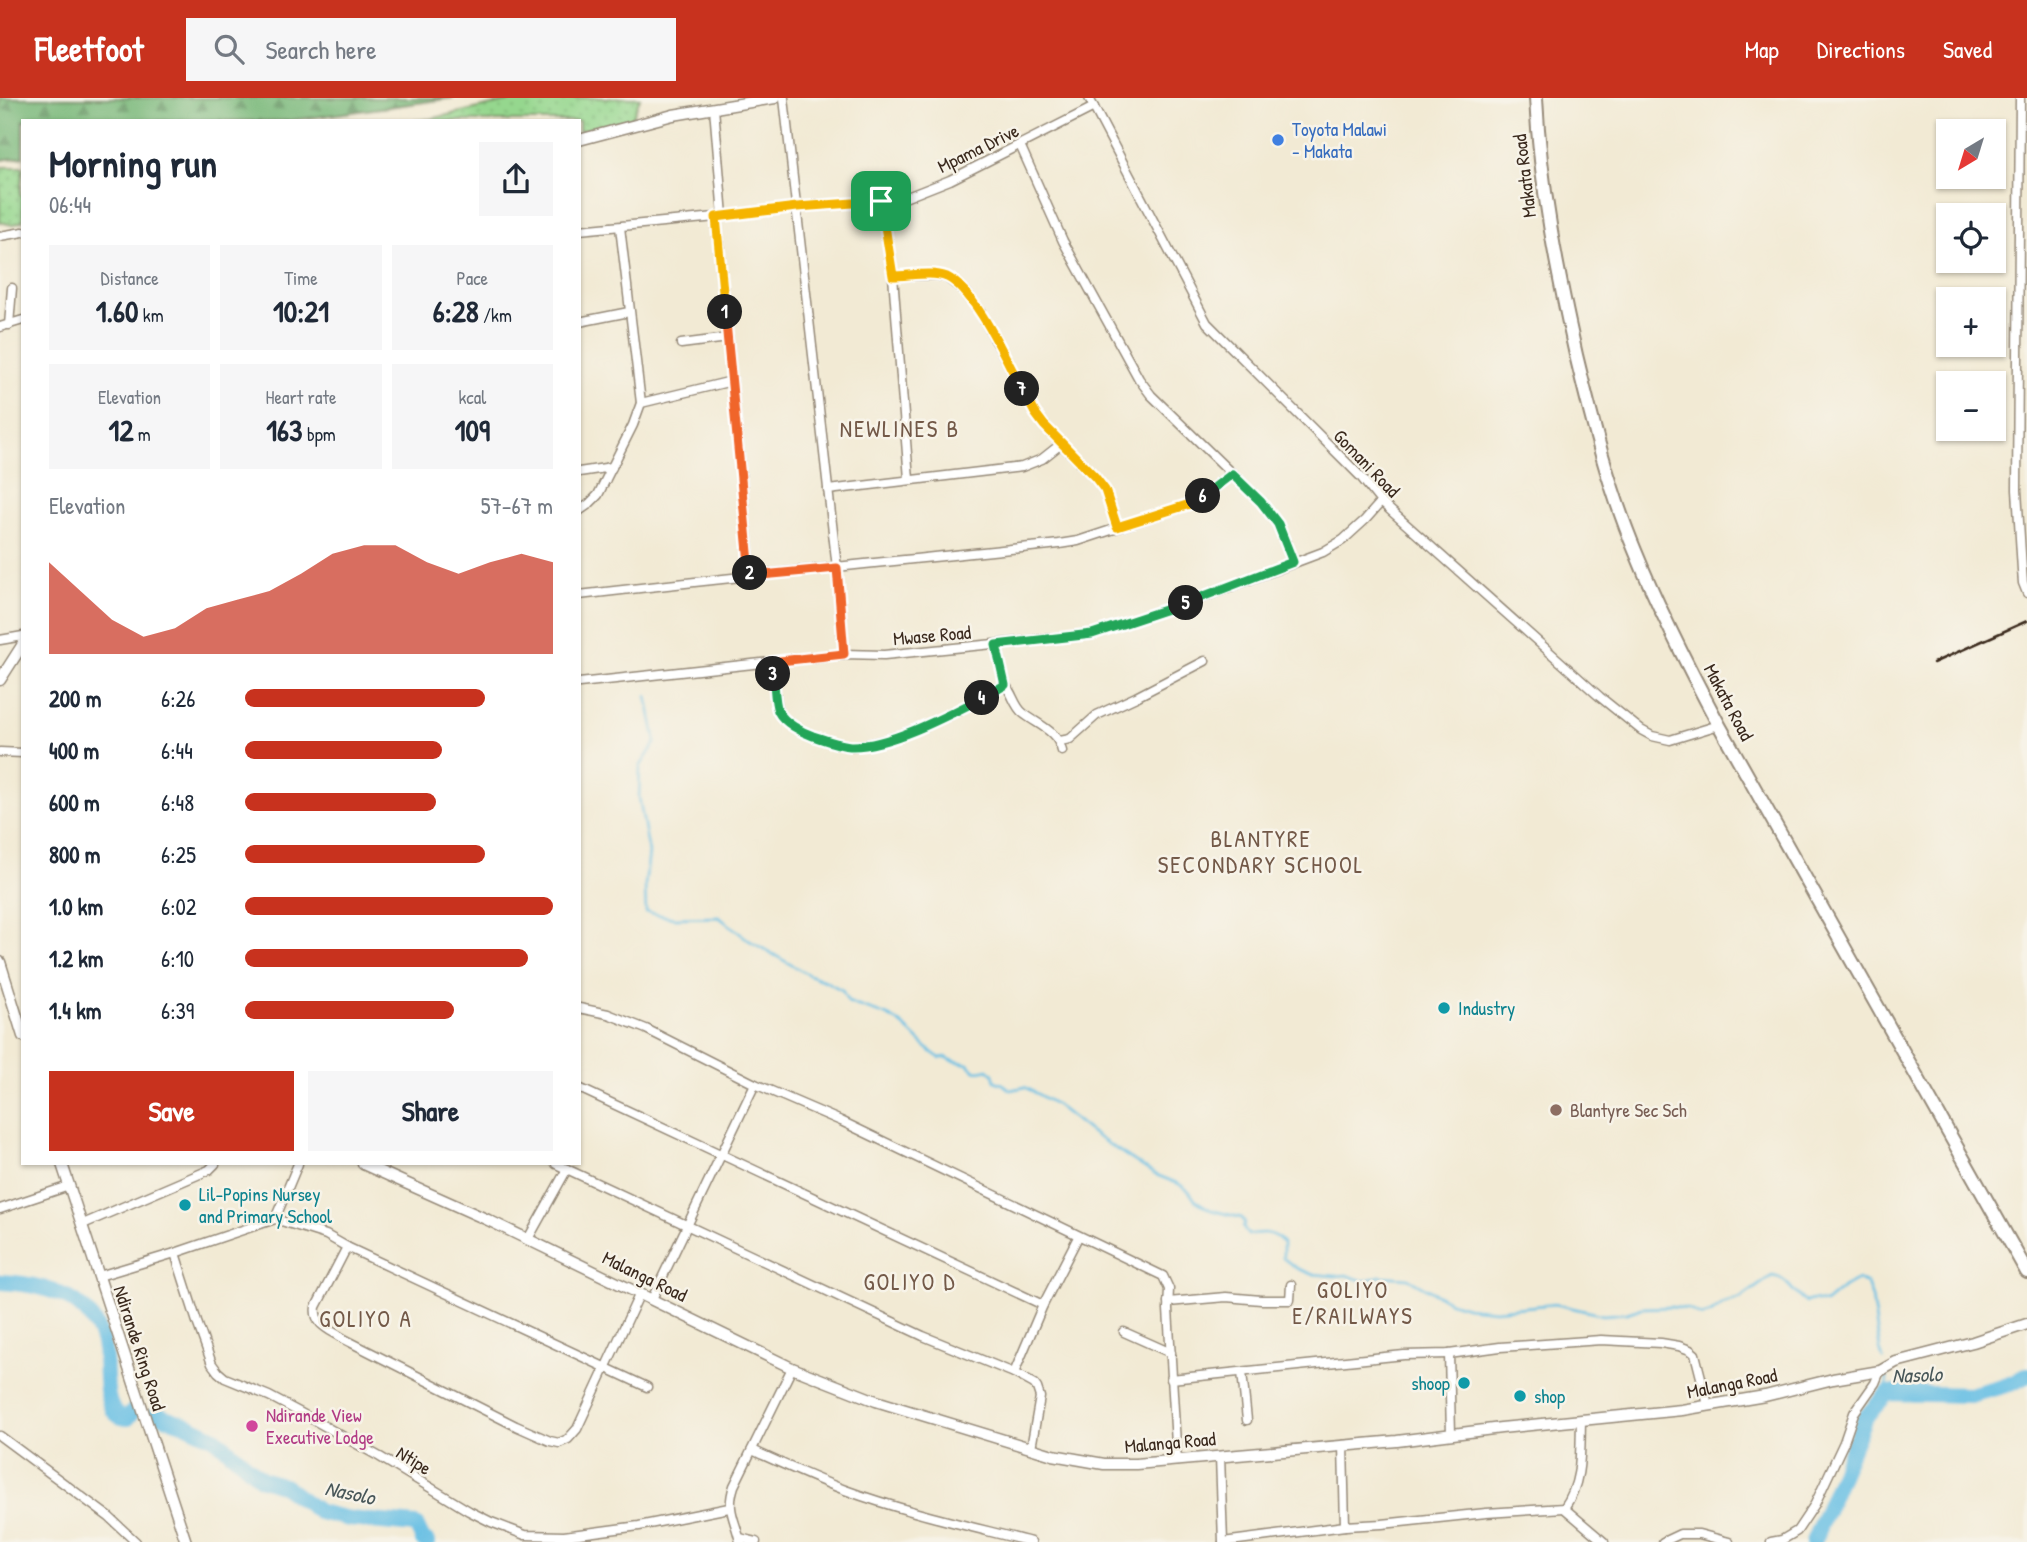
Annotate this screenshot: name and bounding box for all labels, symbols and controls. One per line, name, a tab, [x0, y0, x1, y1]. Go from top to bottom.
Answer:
search box	[186, 18, 676, 81]
text: Fleetfoot	[35, 27, 144, 71]
icon: search	[210, 30, 248, 68]
text: Search here	[266, 32, 377, 67]
text: Map	[1745, 33, 1779, 65]
text: Directions	[1817, 33, 1905, 65]
text: Saved	[1943, 33, 1992, 65]
place label: Toyota Malawi - Makata	[1292, 116, 1387, 164]
street label: Mpama Drive	[933, 117, 1023, 179]
north arrow	[1936, 119, 2006, 189]
map controls	[1936, 119, 2006, 441]
marker: Toyota Malawi - Makata	[1270, 132, 1286, 148]
street label: Makata Road	[1506, 132, 1542, 219]
text: Morning run	[49, 137, 217, 189]
button: share	[479, 142, 553, 216]
pin	[851, 171, 911, 231]
icon: arrive	[862, 182, 900, 220]
text: 06:44	[49, 189, 91, 220]
button: locate	[1936, 203, 2006, 273]
text: Distance	[101, 265, 159, 291]
text: Time	[284, 265, 318, 291]
text: Pace	[457, 265, 488, 291]
button: +	[1936, 287, 2006, 357]
text: 1.60	[96, 291, 138, 331]
text: 10:21	[273, 291, 329, 331]
text: 6:28	[433, 291, 479, 331]
pin: 1	[708, 294, 742, 330]
text: 1	[721, 298, 728, 324]
text: km	[138, 302, 164, 328]
text: /km	[479, 302, 512, 328]
button: −	[1936, 371, 2006, 441]
pin: 7	[1004, 372, 1040, 406]
text: 7	[1017, 375, 1026, 401]
text: Elevation	[98, 384, 161, 410]
text: Heart rate	[266, 384, 336, 410]
text: kcal	[458, 384, 486, 410]
text: 12	[109, 410, 133, 450]
text: 163	[266, 410, 303, 450]
text: 109	[455, 410, 490, 450]
district label: NEWLINES B	[840, 413, 960, 444]
text: m	[133, 421, 151, 447]
text: bpm	[303, 421, 336, 447]
street label: Gomani Road	[1328, 423, 1406, 503]
pin: 6	[1186, 478, 1220, 514]
text: 6	[1199, 482, 1206, 508]
text: Elevation	[49, 490, 125, 521]
text: 57–67 m	[481, 490, 553, 521]
pin: 2	[732, 556, 768, 590]
text: 2	[745, 559, 754, 585]
pin: 5	[1168, 586, 1204, 620]
text: 5	[1181, 589, 1190, 615]
street label: Mwase Road	[892, 619, 973, 651]
pin: 3	[756, 656, 790, 692]
street label: Makata Road	[1698, 659, 1760, 746]
text: 3	[768, 660, 777, 686]
pin: 4	[964, 680, 1000, 716]
text: 200 m	[49, 683, 101, 714]
text: 6:26	[161, 683, 195, 714]
text: 4	[978, 684, 985, 710]
text: 400 m	[49, 735, 99, 766]
text: 6:44	[161, 735, 193, 766]
text: 600 m	[49, 787, 100, 818]
text: 6:48	[161, 787, 194, 818]
district label: BLANTYRE SECONDARY SCHOOL	[1158, 823, 1364, 880]
text: 800 m	[49, 839, 101, 870]
text: 6:25	[161, 839, 196, 870]
text: 1.0 km	[49, 891, 103, 922]
text: 6:02	[161, 891, 197, 922]
text: 1.2 km	[49, 943, 104, 974]
text: 6:10	[161, 943, 194, 974]
text: 1.4 km	[49, 995, 101, 1026]
text: 6:39	[161, 995, 194, 1026]
place label: Industry	[1458, 995, 1515, 1021]
marker: Industry	[1436, 1000, 1452, 1016]
button: Save	[49, 1071, 294, 1151]
button: Share	[308, 1071, 553, 1151]
place label: Blantyre Sec Sch	[1570, 1097, 1687, 1123]
marker: Blantyre Sec Sch	[1548, 1102, 1564, 1118]
place label: Lil-Popins Nursey and Primary School	[199, 1181, 333, 1229]
marker: Lil-Popins Nursey and Primary School	[177, 1197, 193, 1213]
street label: Malanga Road	[598, 1244, 692, 1308]
district label: GOLIYO D	[864, 1266, 956, 1297]
district label: GOLIYO E/RAILWAYS	[1292, 1274, 1414, 1331]
street label: Ndirande Ring Road	[108, 1282, 173, 1414]
district label: GOLIYO A	[319, 1303, 413, 1334]
water label: Nasolo	[1891, 1359, 1944, 1390]
street label: Malanga Road	[1685, 1361, 1780, 1404]
place label: shoop	[1411, 1370, 1450, 1396]
marker: shoop	[1456, 1375, 1472, 1391]
place label: shop	[1534, 1383, 1565, 1409]
marker: shop	[1512, 1388, 1528, 1404]
place label: Ndirande View Executive Lodge	[266, 1402, 374, 1450]
marker: Ndirande View Executive Lodge	[244, 1418, 260, 1434]
street label: Malanga Road	[1123, 1425, 1217, 1459]
street label: Ntipe	[392, 1439, 437, 1481]
water label: Nasolo	[323, 1473, 379, 1512]

